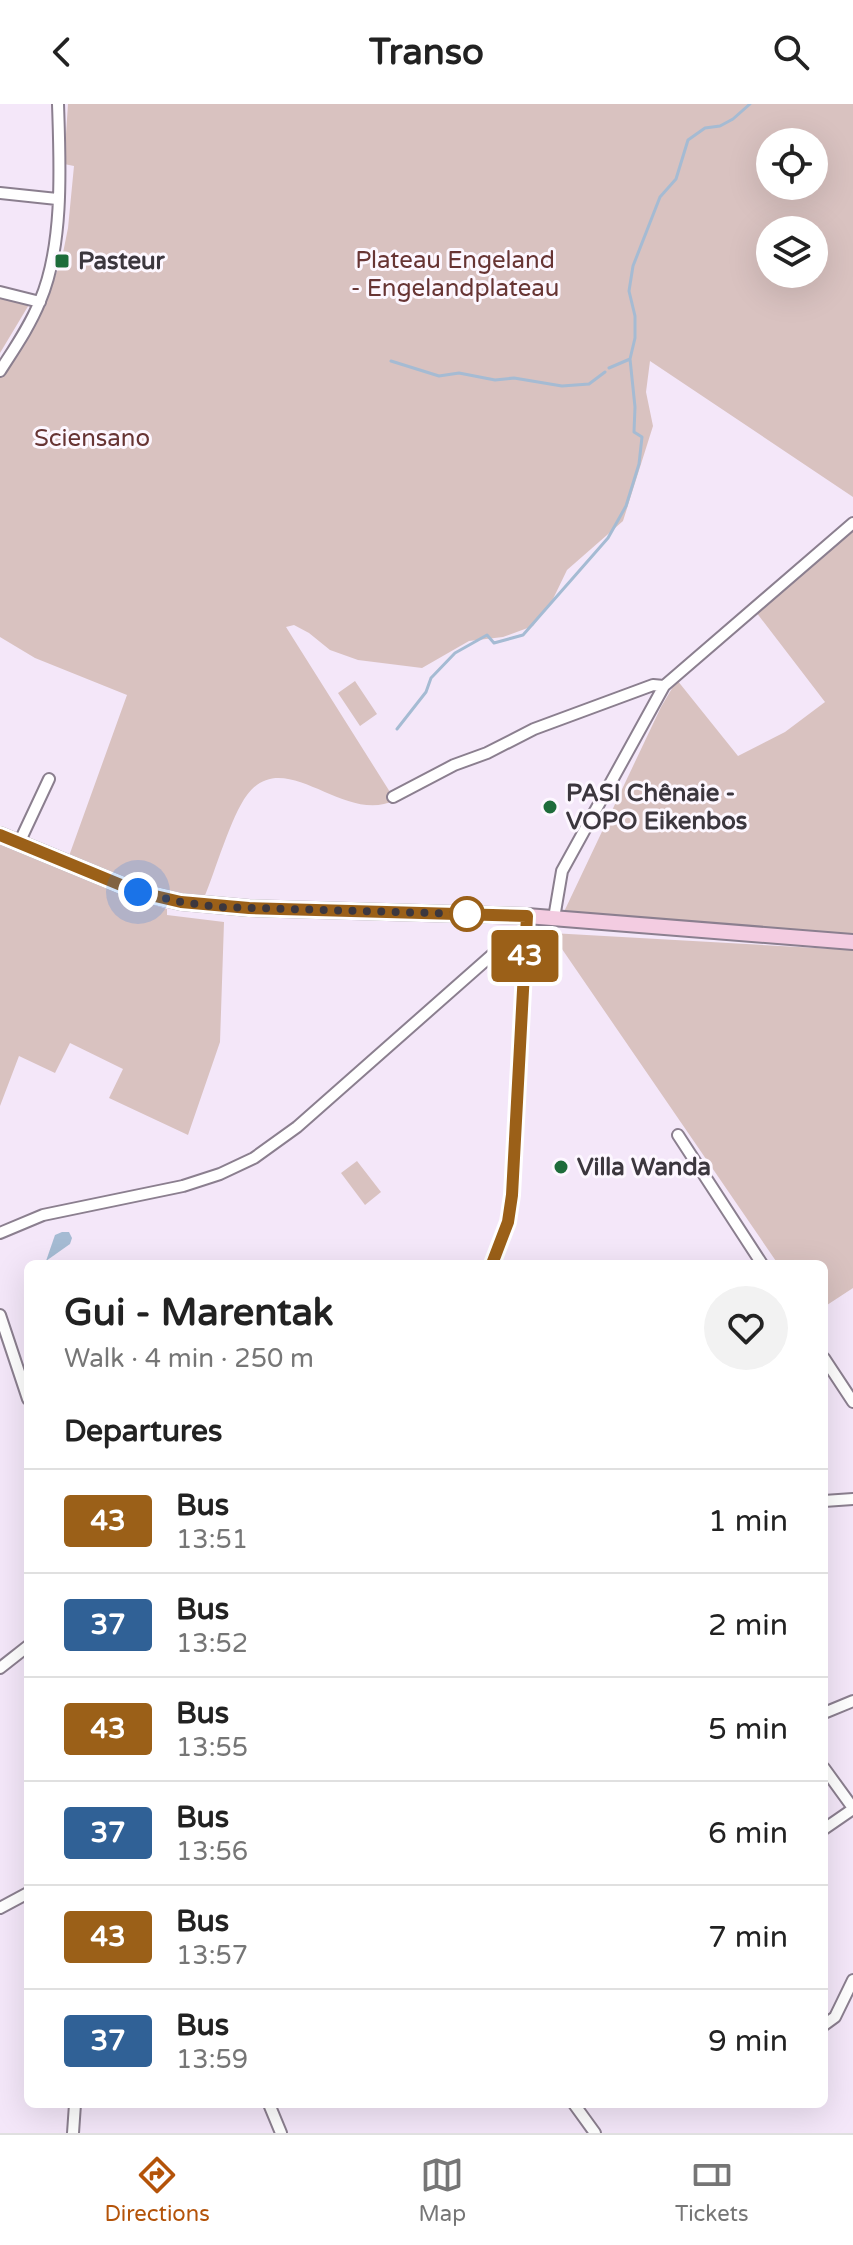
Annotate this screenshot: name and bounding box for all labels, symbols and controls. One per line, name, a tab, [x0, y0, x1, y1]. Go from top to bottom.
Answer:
icon: back	[40, 30, 84, 74]
icon: search	[769, 30, 813, 74]
text: Transo	[369, 31, 484, 74]
map controls	[756, 128, 828, 288]
button: locate	[756, 128, 828, 200]
button: layers	[756, 216, 828, 288]
park label: Plateau Engeland - Engelandplateau	[351, 246, 559, 303]
place label: Pasteur	[78, 247, 166, 276]
marker: Pasteur	[53, 252, 71, 270]
park label: Sciensano	[34, 424, 150, 453]
place label: PASI Chênaie - VOPO Eikenbos	[566, 779, 747, 836]
marker: PASI Chênaie - VOPO Eikenbos	[541, 798, 559, 816]
your location	[118, 872, 158, 912]
unlabelled marker	[450, 897, 484, 931]
line badge: 43	[489, 930, 561, 982]
text: 43	[507, 939, 543, 973]
place label: Villa Wanda	[577, 1153, 711, 1182]
marker: Villa Wanda	[552, 1158, 570, 1176]
button: heart	[704, 1286, 788, 1370]
text: Gui - Marentak	[64, 1290, 333, 1336]
text: Walk · 4 min · 250 m	[64, 1343, 314, 1374]
text: Departures	[64, 1413, 222, 1450]
text: Bus	[176, 1487, 229, 1524]
text: 1 min	[708, 1503, 788, 1540]
text: 43	[90, 1504, 126, 1538]
text: 13:51	[176, 1524, 248, 1555]
text: Bus	[176, 1591, 229, 1628]
text: 2 min	[708, 1607, 788, 1644]
text: 37	[90, 1608, 126, 1642]
text: 13:52	[176, 1628, 248, 1659]
text: Bus	[176, 1695, 229, 1732]
text: 5 min	[708, 1711, 788, 1748]
text: 43	[90, 1712, 126, 1746]
text: 13:55	[176, 1732, 248, 1763]
text: Bus	[176, 1799, 229, 1836]
text: 6 min	[708, 1815, 788, 1852]
text: 37	[90, 1816, 126, 1850]
text: 13:56	[176, 1836, 248, 1867]
text: Bus	[176, 1903, 229, 1940]
text: 7 min	[708, 1919, 788, 1956]
text: 43	[90, 1920, 126, 1954]
text: 13:57	[176, 1940, 248, 1971]
text: Bus	[176, 2007, 229, 2044]
text: 9 min	[708, 2023, 788, 2060]
text: 37	[90, 2024, 126, 2058]
text: 13:59	[176, 2044, 248, 2075]
tab: Directions	[104, 2153, 210, 2227]
tab: Map	[419, 2153, 466, 2227]
tab: Tickets	[675, 2153, 749, 2227]

